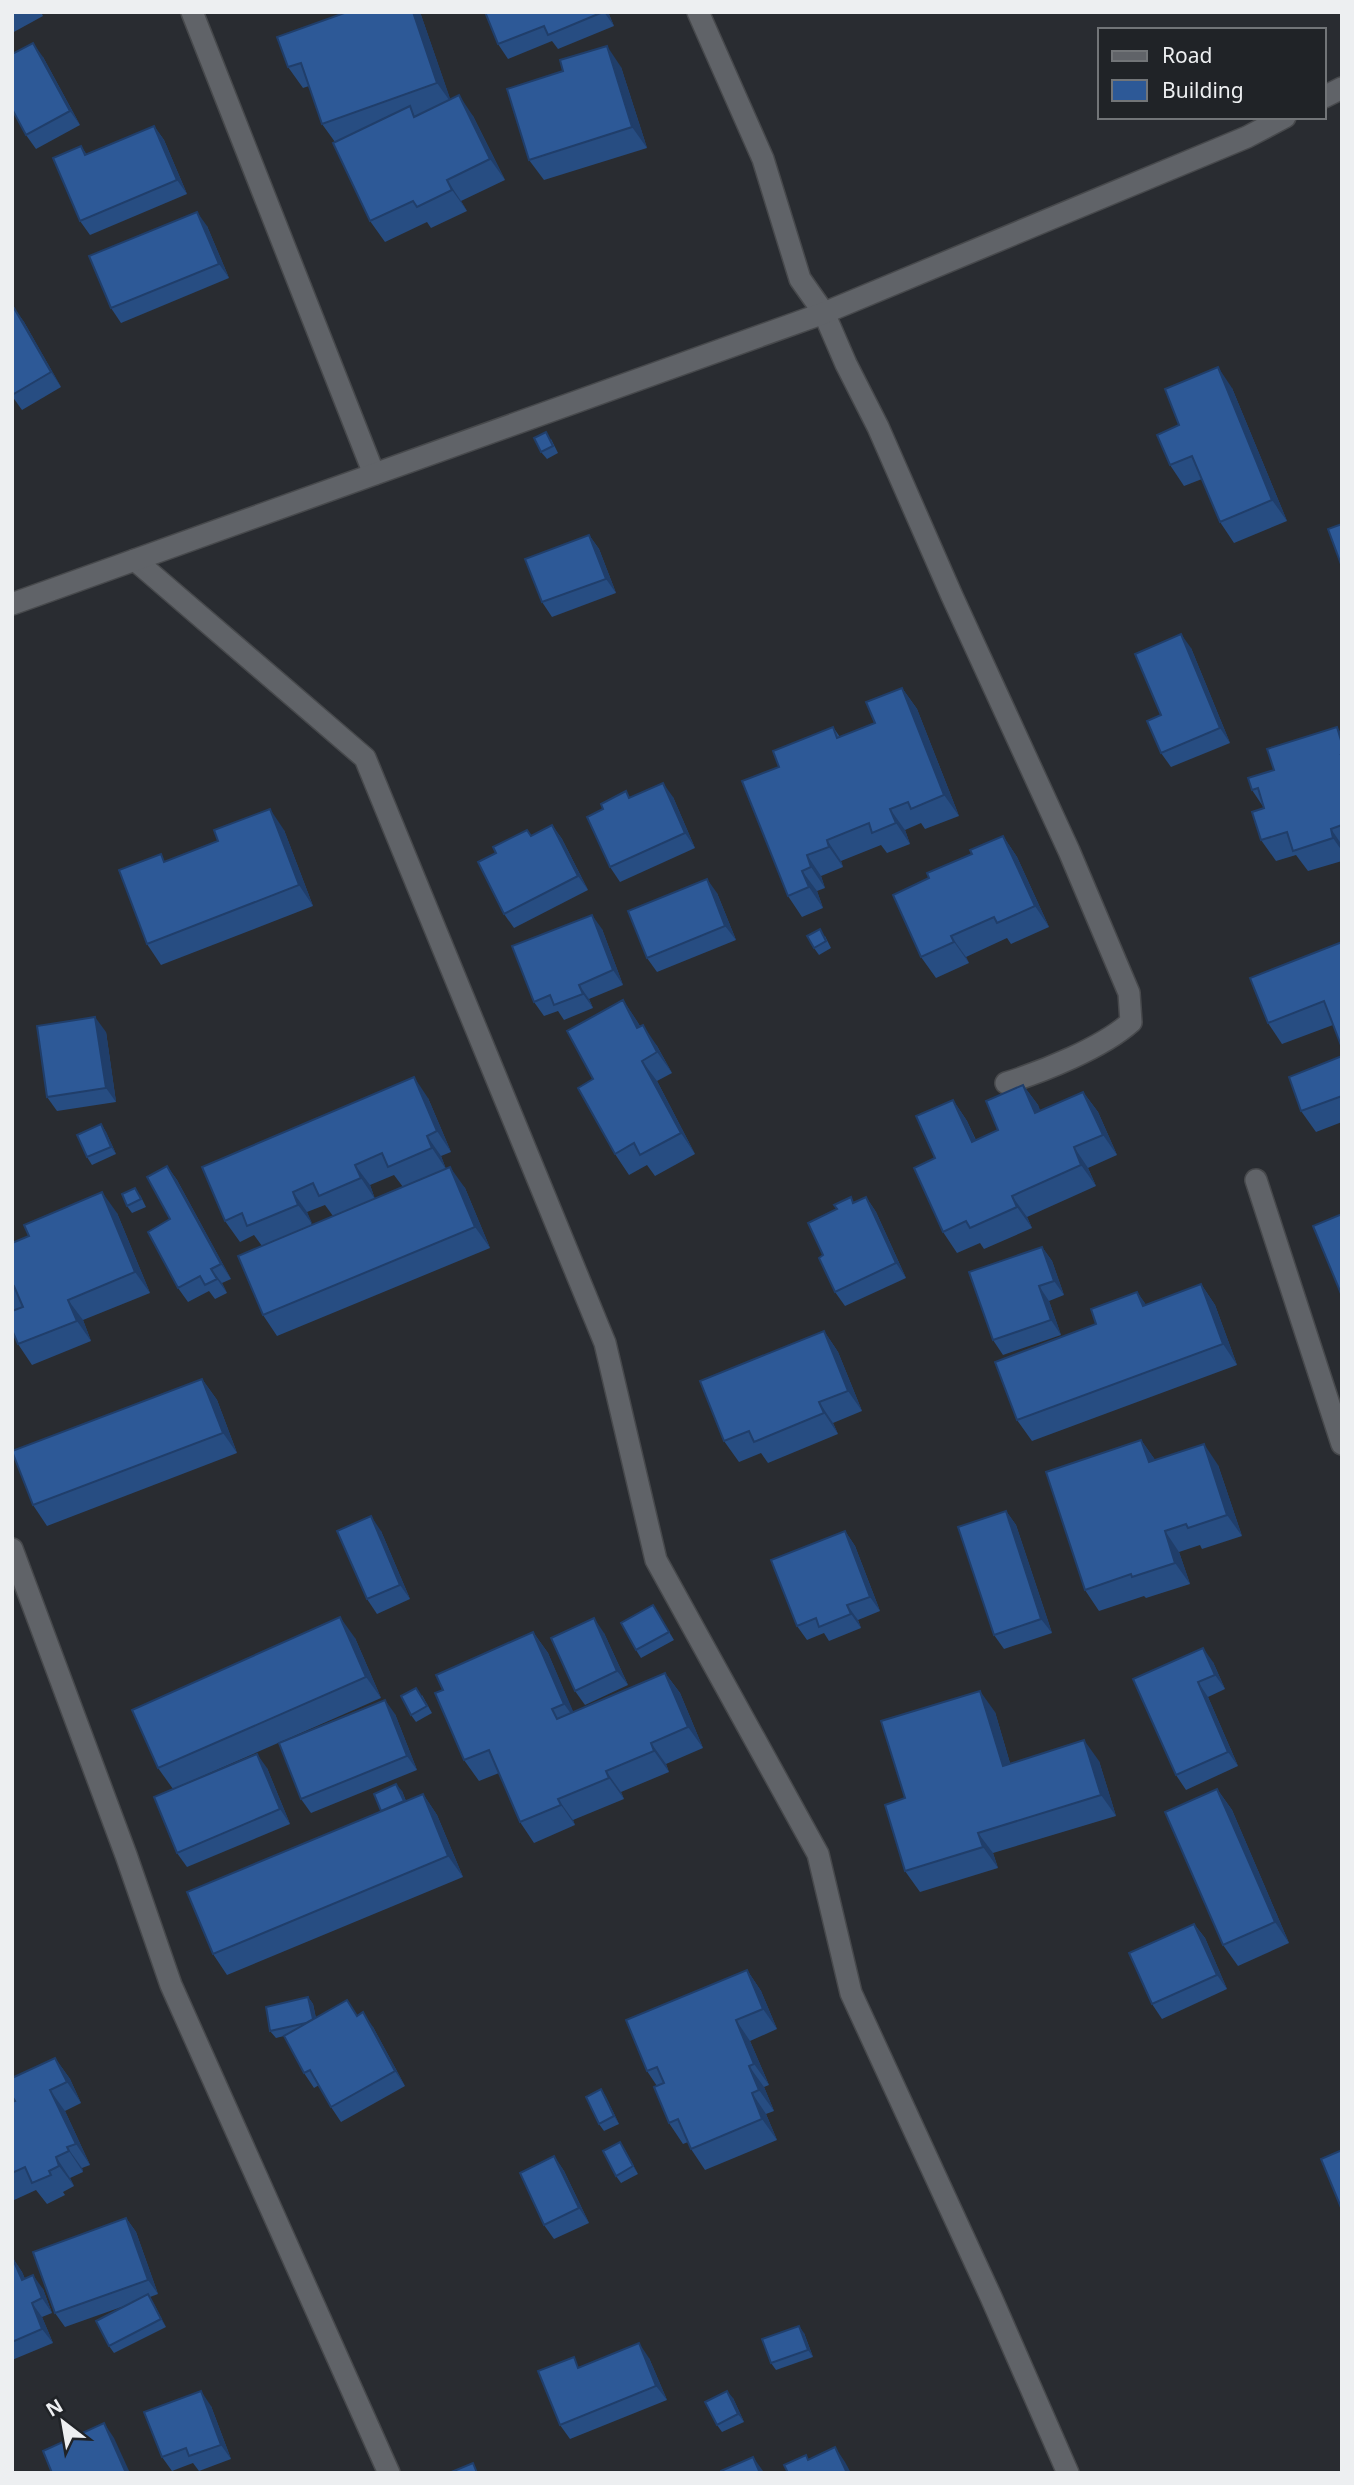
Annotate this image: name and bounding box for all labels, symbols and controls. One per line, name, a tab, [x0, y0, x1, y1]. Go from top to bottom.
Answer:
legend	[1098, 28, 1326, 119]
text: Road	[1162, 41, 1212, 69]
text: Building	[1162, 76, 1244, 104]
north arrow	[28, 2387, 98, 2457]
text: N	[41, 2392, 68, 2423]

